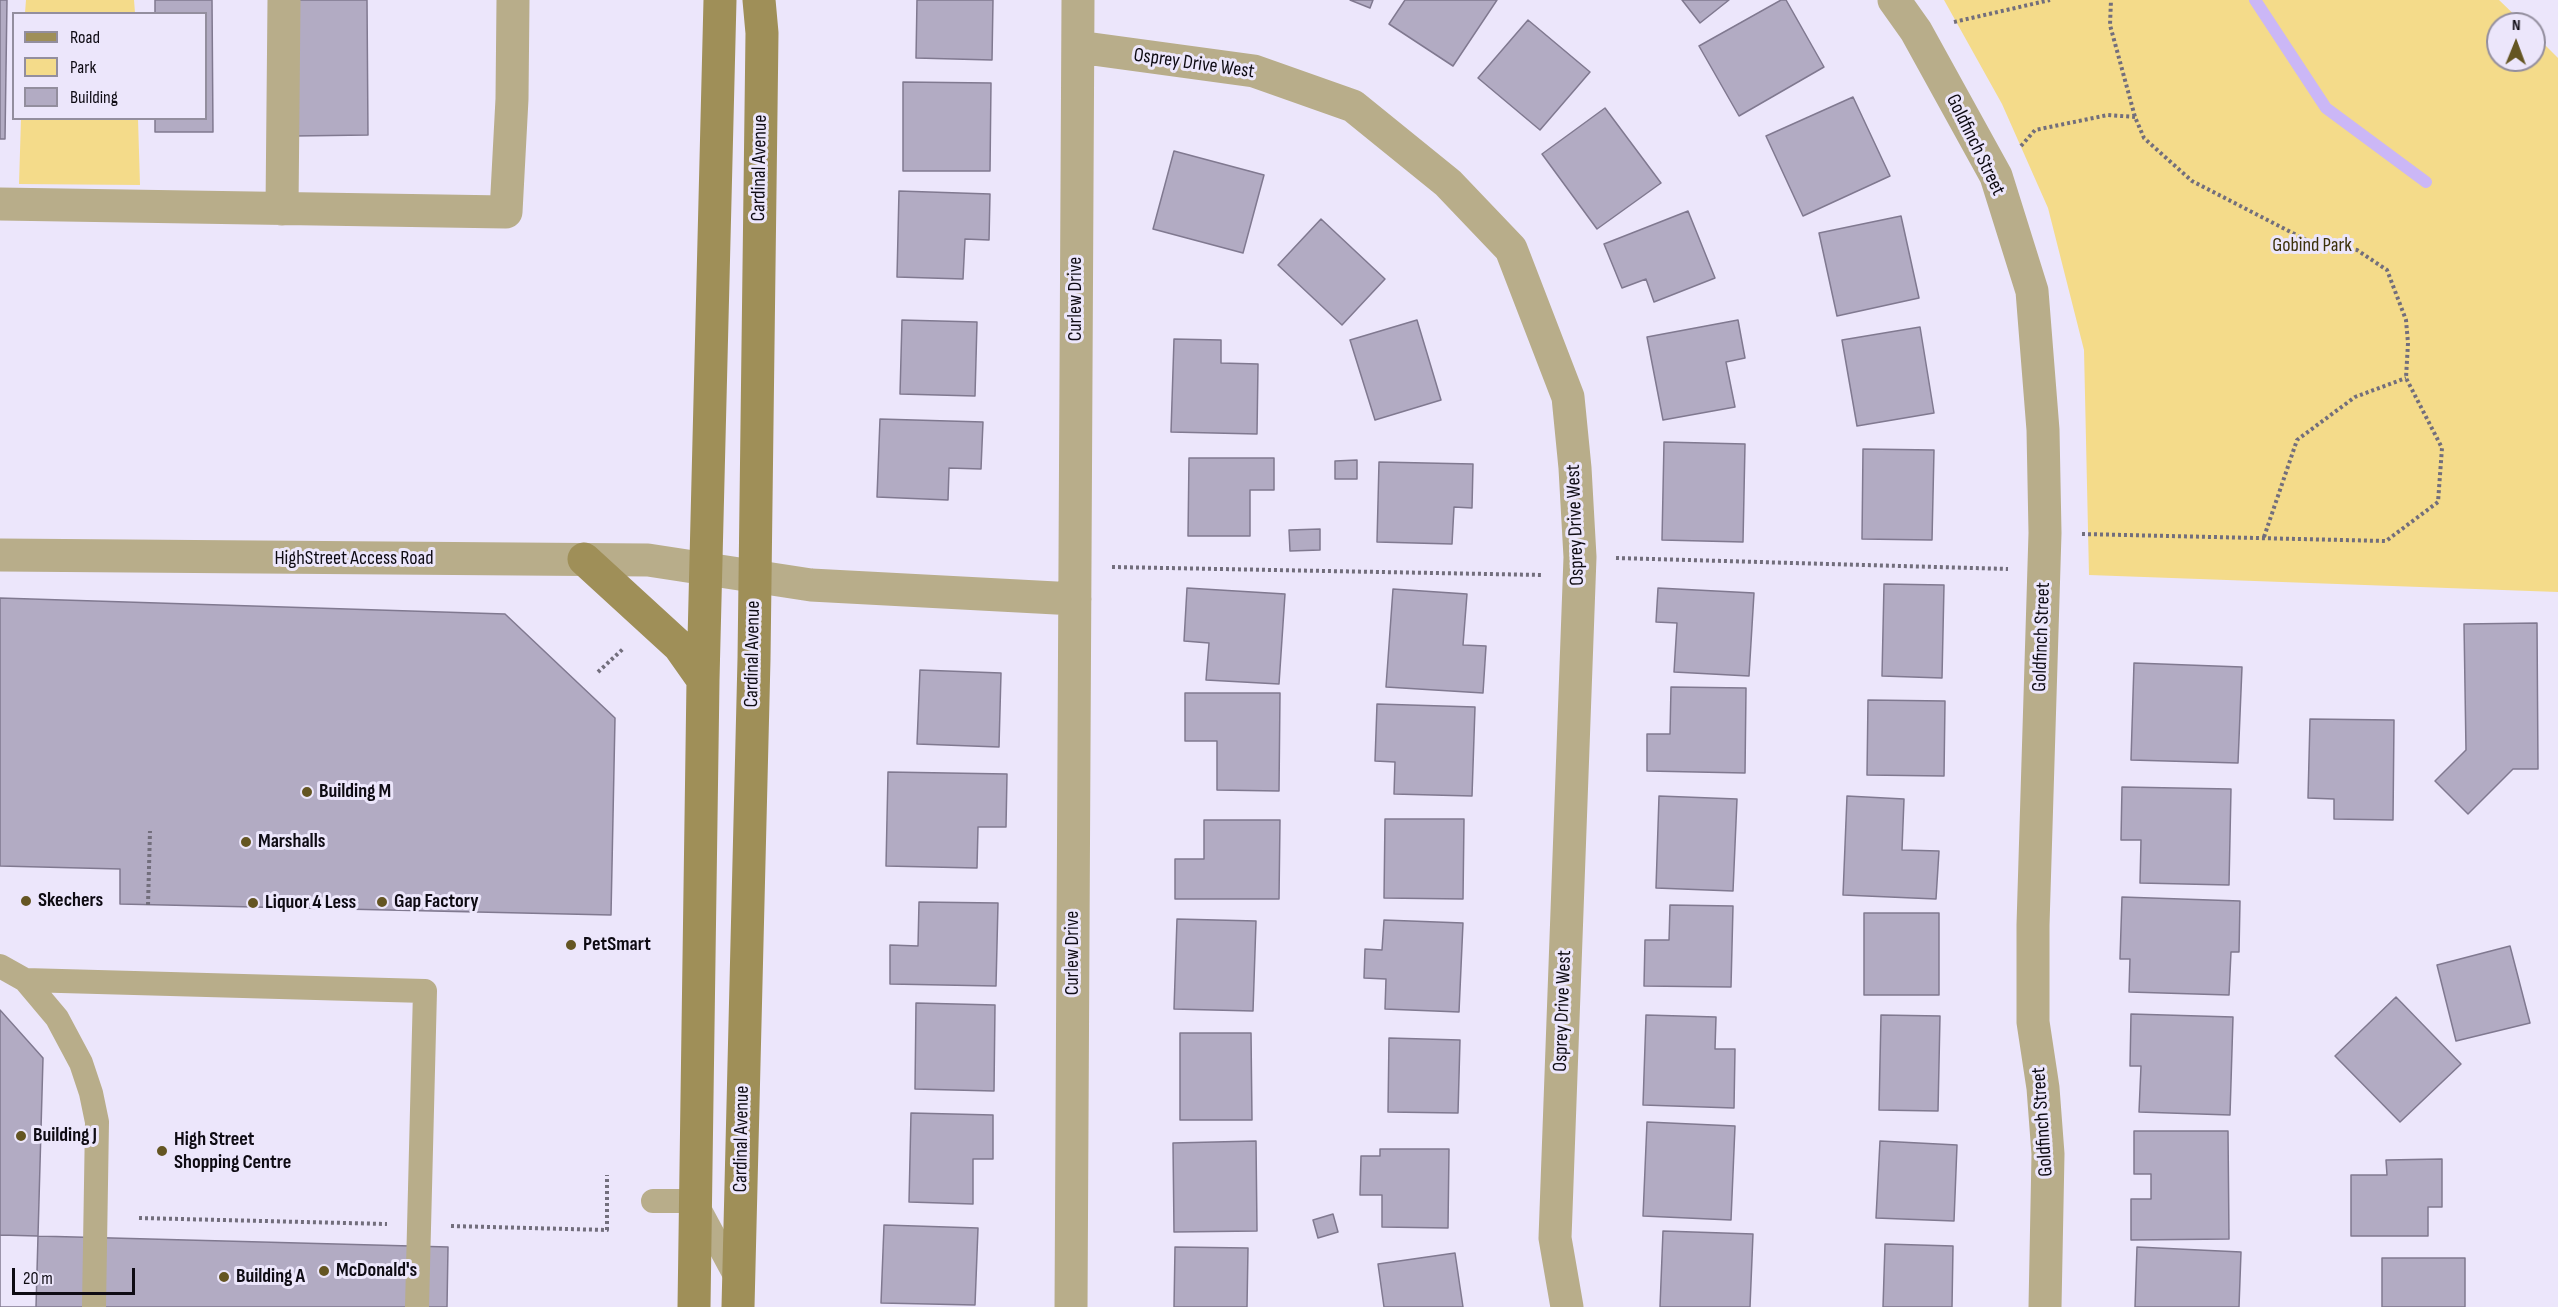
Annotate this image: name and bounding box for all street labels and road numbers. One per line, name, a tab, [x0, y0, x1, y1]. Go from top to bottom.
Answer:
street label: Osprey Drive West	[1132, 44, 1256, 84]
street label: Goldfinch Street	[1940, 90, 2010, 200]
street label: Cardinal Avenue	[747, 114, 773, 222]
street label: Curlew Drive	[1064, 257, 1088, 341]
street label: Osprey Drive West	[1562, 464, 1590, 586]
street label: HighStreet Access Road	[274, 547, 434, 571]
street label: Goldfinch Street	[2028, 582, 2056, 692]
street label: Cardinal Avenue	[740, 600, 766, 708]
street label: Curlew Drive	[1061, 911, 1085, 995]
street label: Osprey Drive West	[1549, 950, 1577, 1072]
street label: Goldfinch Street	[2027, 1066, 2059, 1178]
street label: Cardinal Avenue	[729, 1085, 755, 1193]

